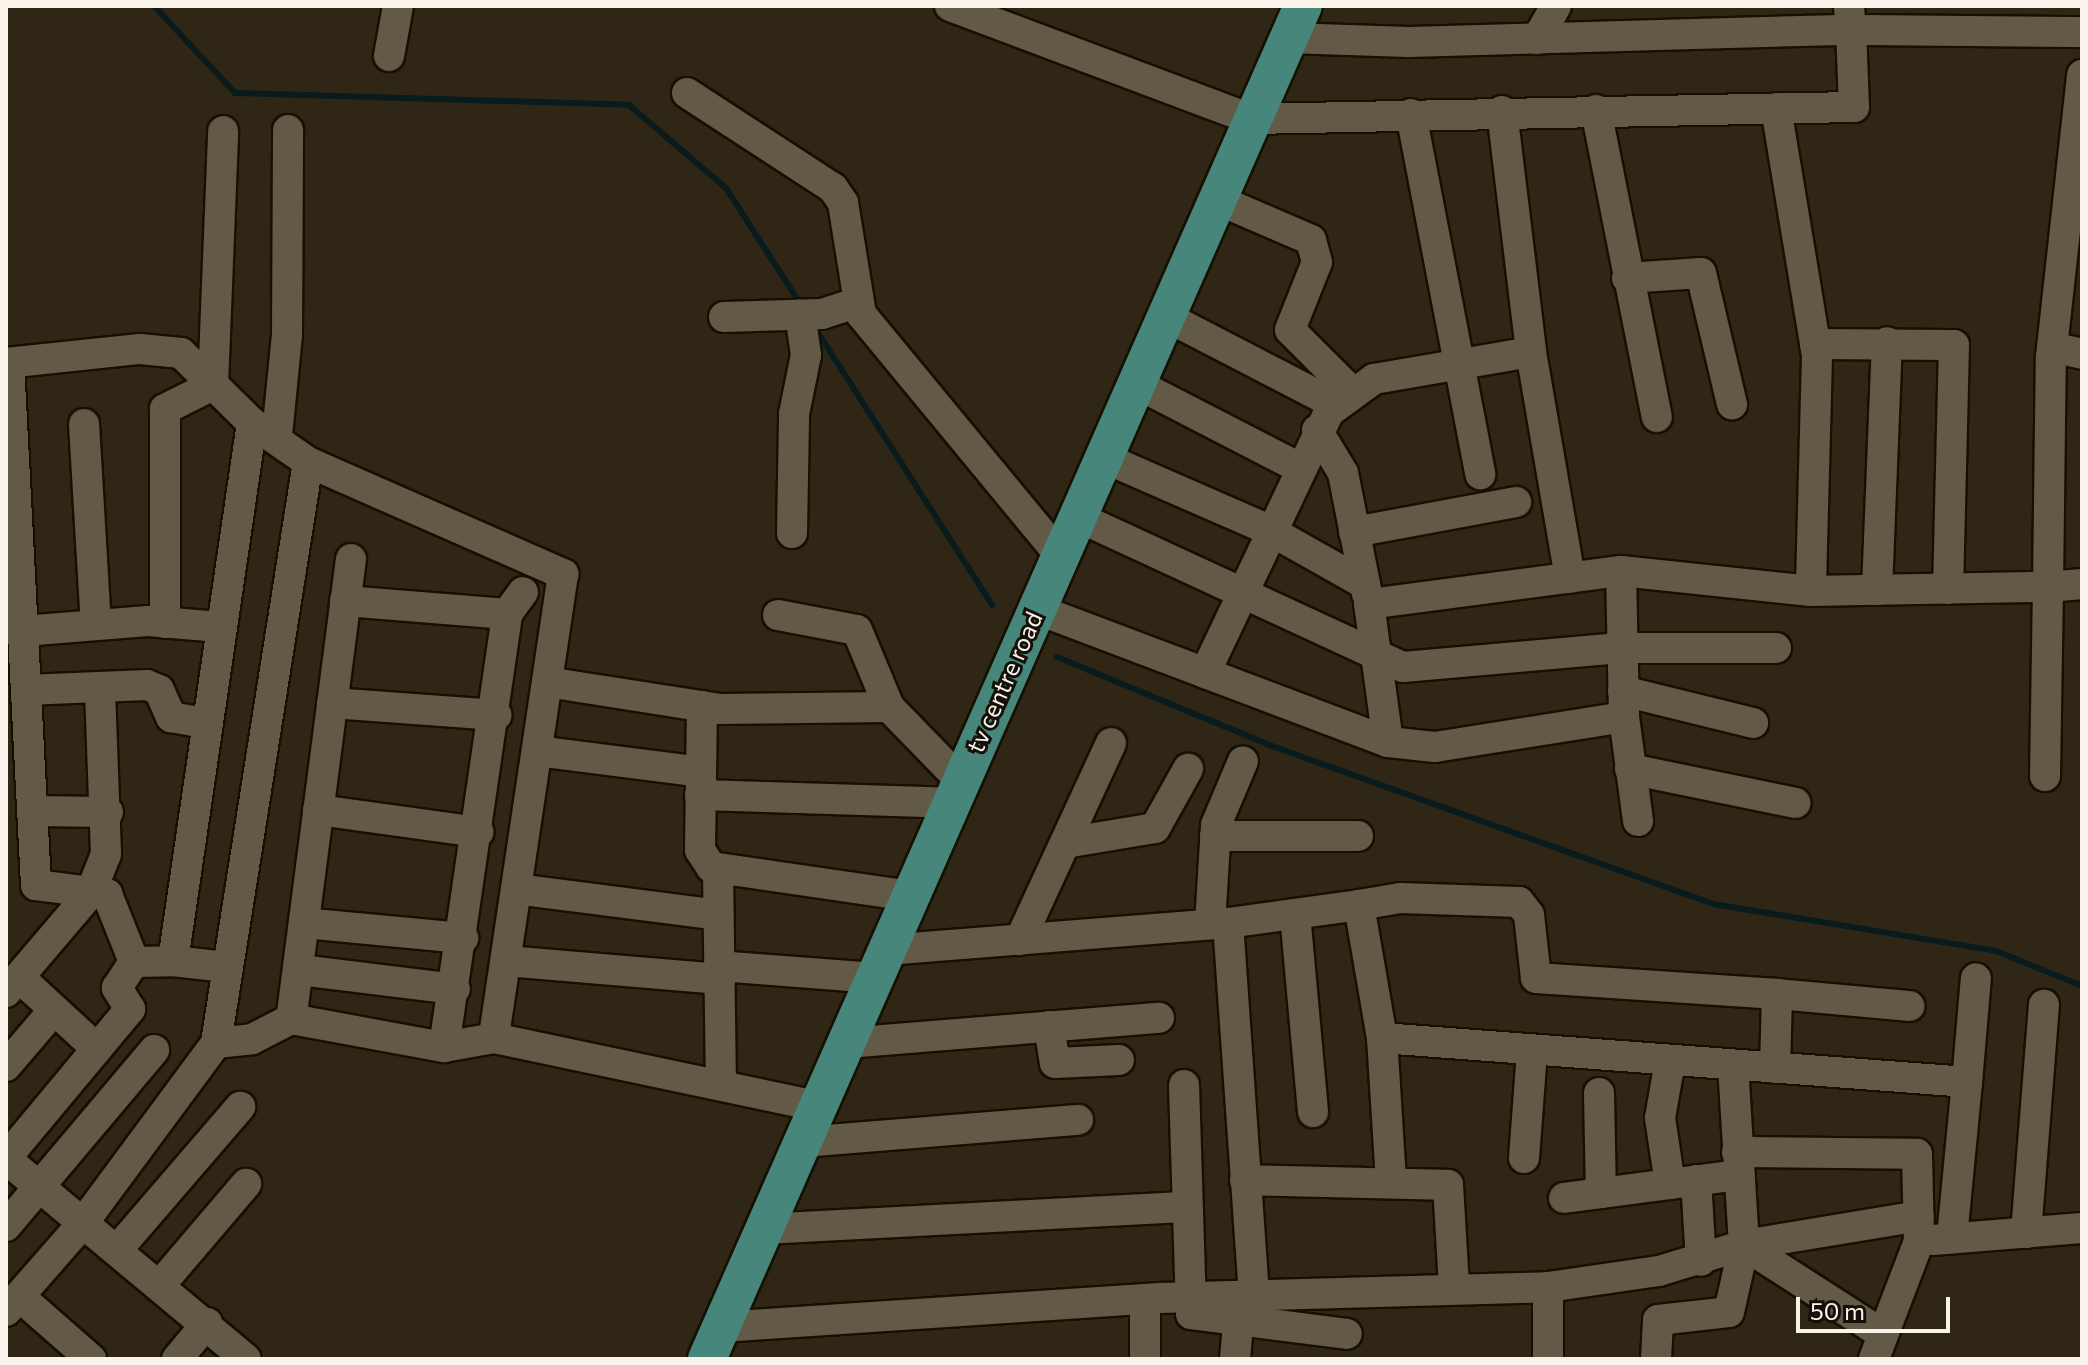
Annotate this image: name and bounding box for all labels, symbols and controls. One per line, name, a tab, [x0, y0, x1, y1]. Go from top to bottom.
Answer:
street label: tv centre road	[960, 607, 1048, 757]
scale bar	[1800, 1281, 1954, 1331]
text: 50 m	[1810, 1296, 1865, 1325]

